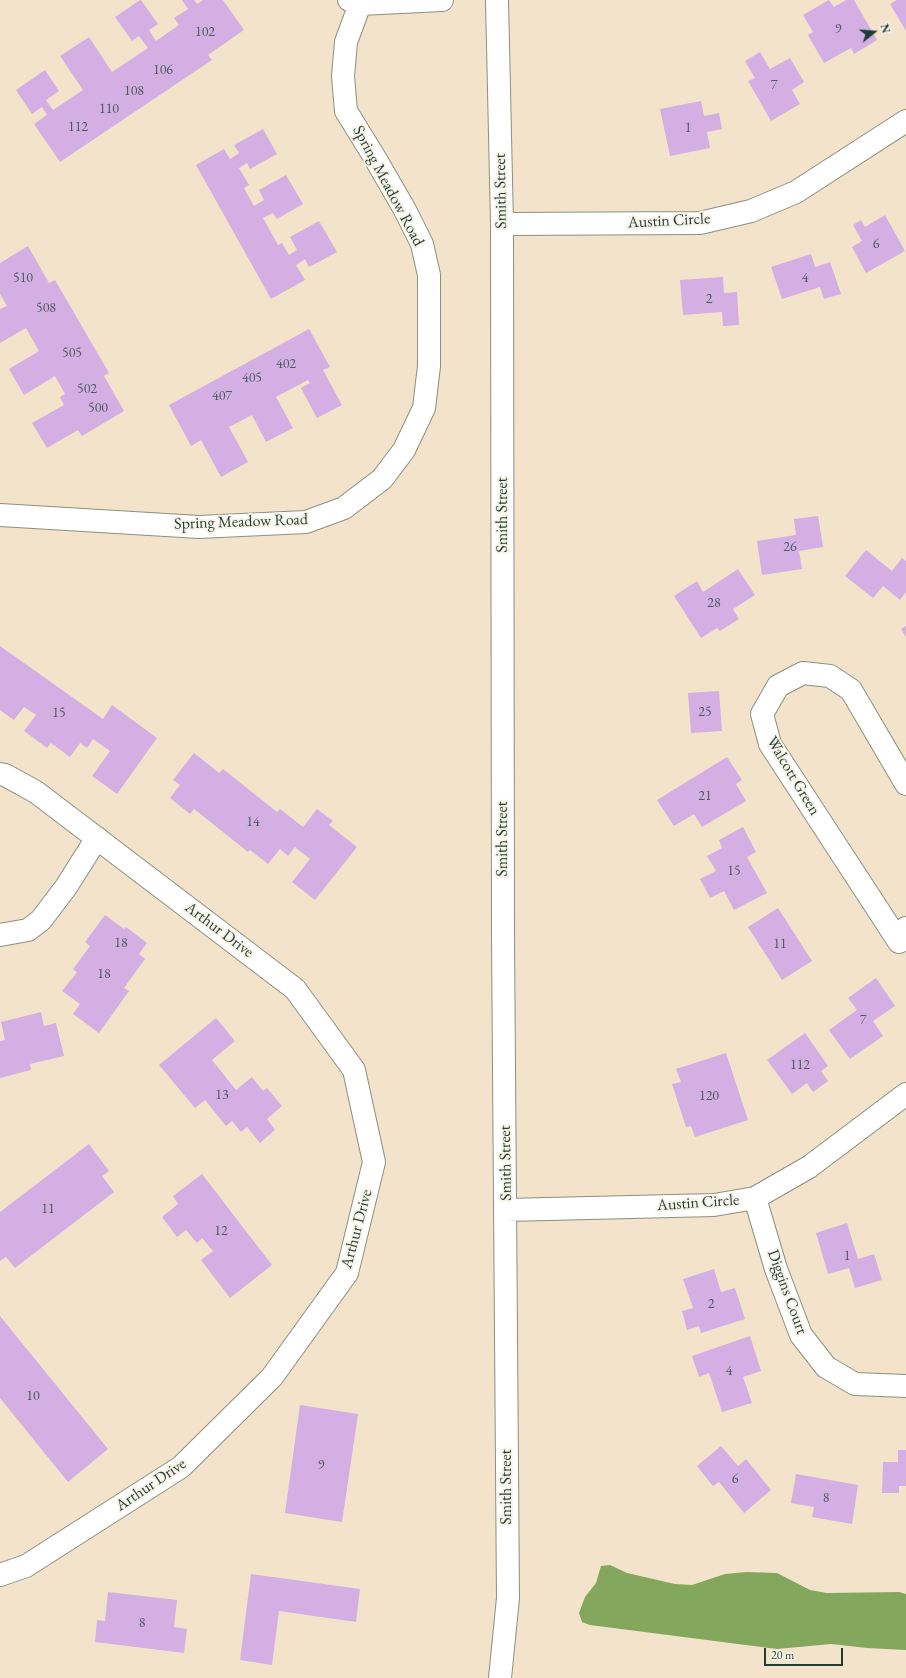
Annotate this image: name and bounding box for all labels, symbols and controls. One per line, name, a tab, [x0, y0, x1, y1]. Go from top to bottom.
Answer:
north arrow	[854, 12, 894, 52]
house number: 9	[835, 21, 841, 37]
text: N	[877, 22, 893, 35]
house number: 102	[195, 24, 215, 40]
house number: 106	[153, 62, 173, 78]
house number: 7	[771, 77, 777, 93]
house number: 108	[124, 83, 144, 99]
house number: 110	[99, 101, 119, 117]
house number: 112	[68, 119, 88, 135]
house number: 1	[685, 120, 691, 136]
street label: Spring Meadow Road	[348, 122, 428, 250]
street label: Smith Street	[491, 153, 511, 229]
street label: Austin Circle	[627, 209, 711, 233]
house number: 6	[873, 236, 879, 252]
house number: 510	[13, 270, 33, 286]
house number: 4	[802, 270, 808, 286]
house number: 2	[706, 291, 712, 307]
house number: 508	[36, 300, 56, 316]
house number: 505	[62, 345, 82, 361]
house number: 402	[276, 356, 296, 372]
house number: 405	[242, 370, 262, 386]
house number: 502	[77, 381, 97, 397]
house number: 407	[212, 388, 232, 404]
house number: 500	[88, 400, 108, 416]
street label: Smith Street	[493, 477, 513, 553]
street label: Spring Meadow Road	[174, 510, 308, 534]
house number: 26	[783, 539, 797, 555]
house number: 28	[707, 595, 721, 611]
house number: 25	[698, 704, 712, 720]
house number: 15	[52, 705, 66, 721]
street label: Walcott Green	[762, 733, 824, 819]
house number: 21	[698, 788, 712, 804]
street label: Smith Street	[493, 801, 513, 877]
house number: 14	[246, 814, 260, 830]
house number: 15	[727, 863, 741, 879]
street label: Arthur Drive	[181, 898, 257, 962]
house number: 18	[114, 935, 128, 951]
house number: 11	[773, 936, 787, 952]
house number: 18	[97, 966, 111, 982]
house number: 7	[860, 1012, 866, 1028]
house number: 112	[790, 1057, 810, 1073]
house number: 13	[215, 1087, 229, 1103]
house number: 120	[699, 1088, 719, 1104]
street label: Smith Street	[496, 1125, 516, 1201]
street label: Arthur Drive	[337, 1187, 377, 1271]
street label: Austin Circle	[656, 1191, 740, 1215]
house number: 11	[41, 1201, 55, 1217]
house number: 12	[214, 1223, 228, 1239]
street label: Diggins Court	[763, 1247, 811, 1337]
house number: 1	[844, 1248, 850, 1264]
house number: 2	[708, 1296, 714, 1312]
house number: 4	[726, 1363, 732, 1379]
house number: 10	[26, 1388, 40, 1404]
street label: Smith Street	[497, 1449, 517, 1525]
street label: Arthur Drive	[112, 1454, 190, 1516]
house number: 9	[318, 1457, 324, 1473]
house number: 6	[732, 1471, 738, 1487]
house number: 8	[823, 1490, 829, 1506]
house number: 8	[139, 1615, 145, 1631]
scale bar	[766, 1640, 845, 1666]
text: 20 m	[771, 1647, 794, 1663]

